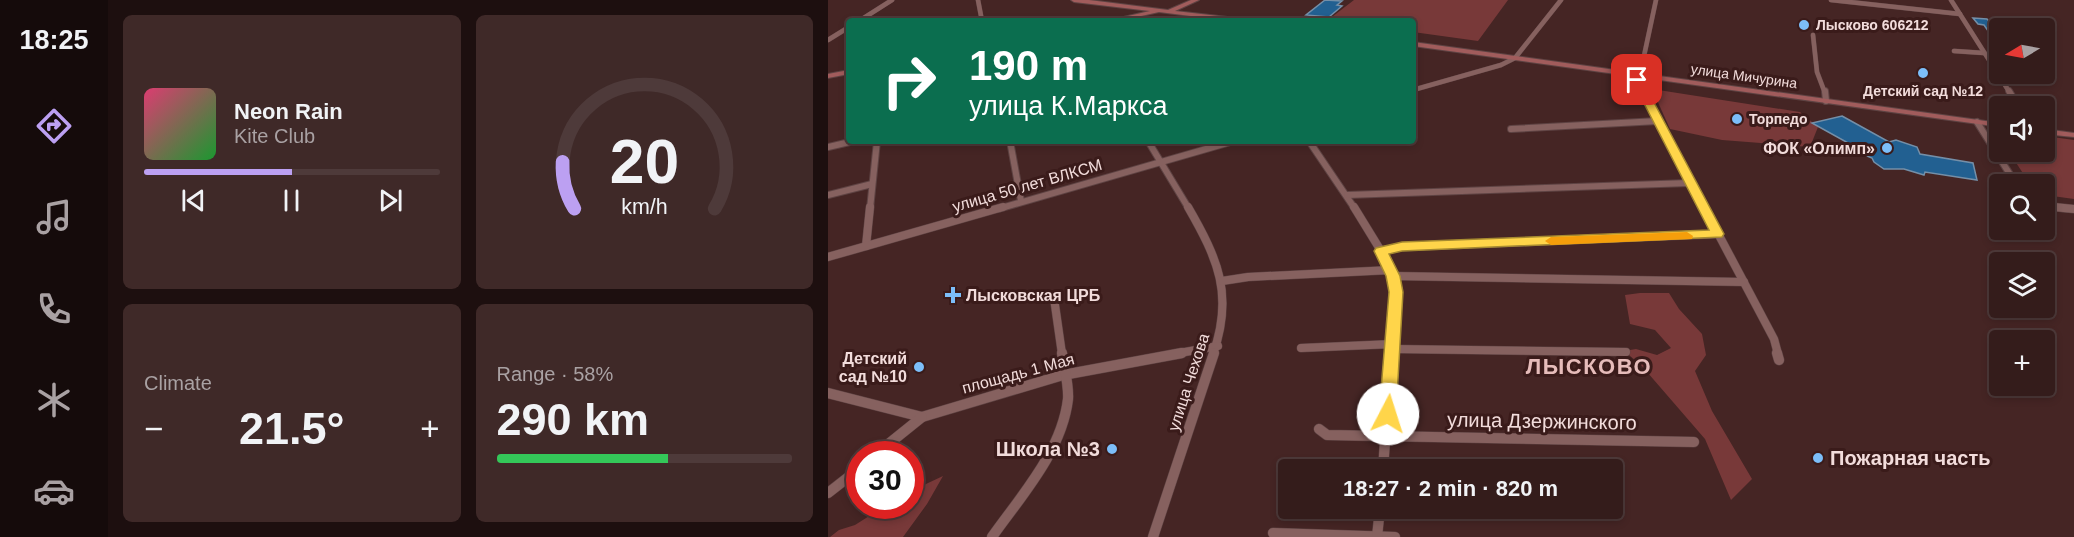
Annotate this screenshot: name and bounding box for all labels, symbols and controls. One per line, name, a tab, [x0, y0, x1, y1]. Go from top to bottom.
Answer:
place label: Лысково 606212	[1816, 17, 1929, 33]
marker: Лысково 606212	[1797, 18, 1811, 32]
north arrow	[1989, 18, 2055, 84]
map controls	[1989, 18, 2055, 396]
text: 18:25	[19, 25, 89, 55]
icon: right	[870, 42, 948, 120]
text: 190 m	[969, 42, 1088, 89]
pin	[1611, 54, 1662, 105]
street label: улица Мичурина	[1690, 61, 1798, 91]
icon: arrive	[1620, 63, 1653, 96]
marker: Детский сад №12	[1916, 66, 1930, 80]
place label: Детский сад №12	[1863, 83, 1983, 99]
text: улица К.Маркса	[969, 91, 1167, 121]
button: sound	[1989, 96, 2055, 162]
text: Neon Rain	[234, 99, 343, 124]
icon: directions	[33, 105, 75, 147]
place label: Торпедо	[1749, 111, 1807, 127]
marker: Торпедо	[1730, 112, 1744, 126]
text: Kite Club	[234, 125, 315, 147]
text: 20	[610, 127, 679, 196]
place label: ФОК «Олимп»	[1763, 140, 1875, 157]
marker: ФОК «Олимп»	[1880, 141, 1894, 155]
street label: улица 50 лет ВЛКСМ	[950, 156, 1104, 215]
button: search	[1989, 174, 2055, 240]
icon: previous	[177, 184, 210, 217]
icon: pause	[275, 184, 308, 217]
icon: next	[374, 184, 407, 217]
icon: music	[33, 196, 75, 238]
text: km/h	[621, 196, 667, 220]
button: layers	[1989, 252, 2055, 318]
marker: Лысковская ЦРБ	[944, 286, 962, 304]
place label: Лысковская ЦРБ	[966, 287, 1100, 304]
icon: phone	[33, 288, 75, 330]
button: +	[1989, 330, 2055, 396]
street label: улица Чехова	[1165, 331, 1212, 433]
place label: Детский сад №10	[839, 350, 907, 385]
street label: площадь 1 Мая	[960, 350, 1076, 397]
district label: ЛЫСКОВО	[1526, 354, 1652, 379]
marker: Детский сад №10	[912, 360, 926, 374]
text: Range · 58%	[497, 363, 613, 385]
text: Climate	[144, 372, 212, 394]
icon: climate	[33, 379, 75, 421]
position arrow	[1356, 382, 1420, 446]
text: 290 km	[497, 394, 649, 445]
text: 21.5°	[239, 403, 345, 454]
street label: улица Дзержинского	[1447, 408, 1637, 434]
text: −	[144, 410, 163, 447]
text: +	[420, 410, 440, 447]
place label: Школа №3	[996, 438, 1100, 460]
speed limit sign: 30	[846, 441, 924, 519]
marker: Школа №3	[1105, 442, 1119, 456]
place label: Пожарная часть	[1830, 447, 1990, 469]
marker: Пожарная часть	[1811, 451, 1825, 465]
icon: car	[33, 470, 75, 512]
text: 18:27 · 2 min · 820 m	[1343, 476, 1558, 501]

